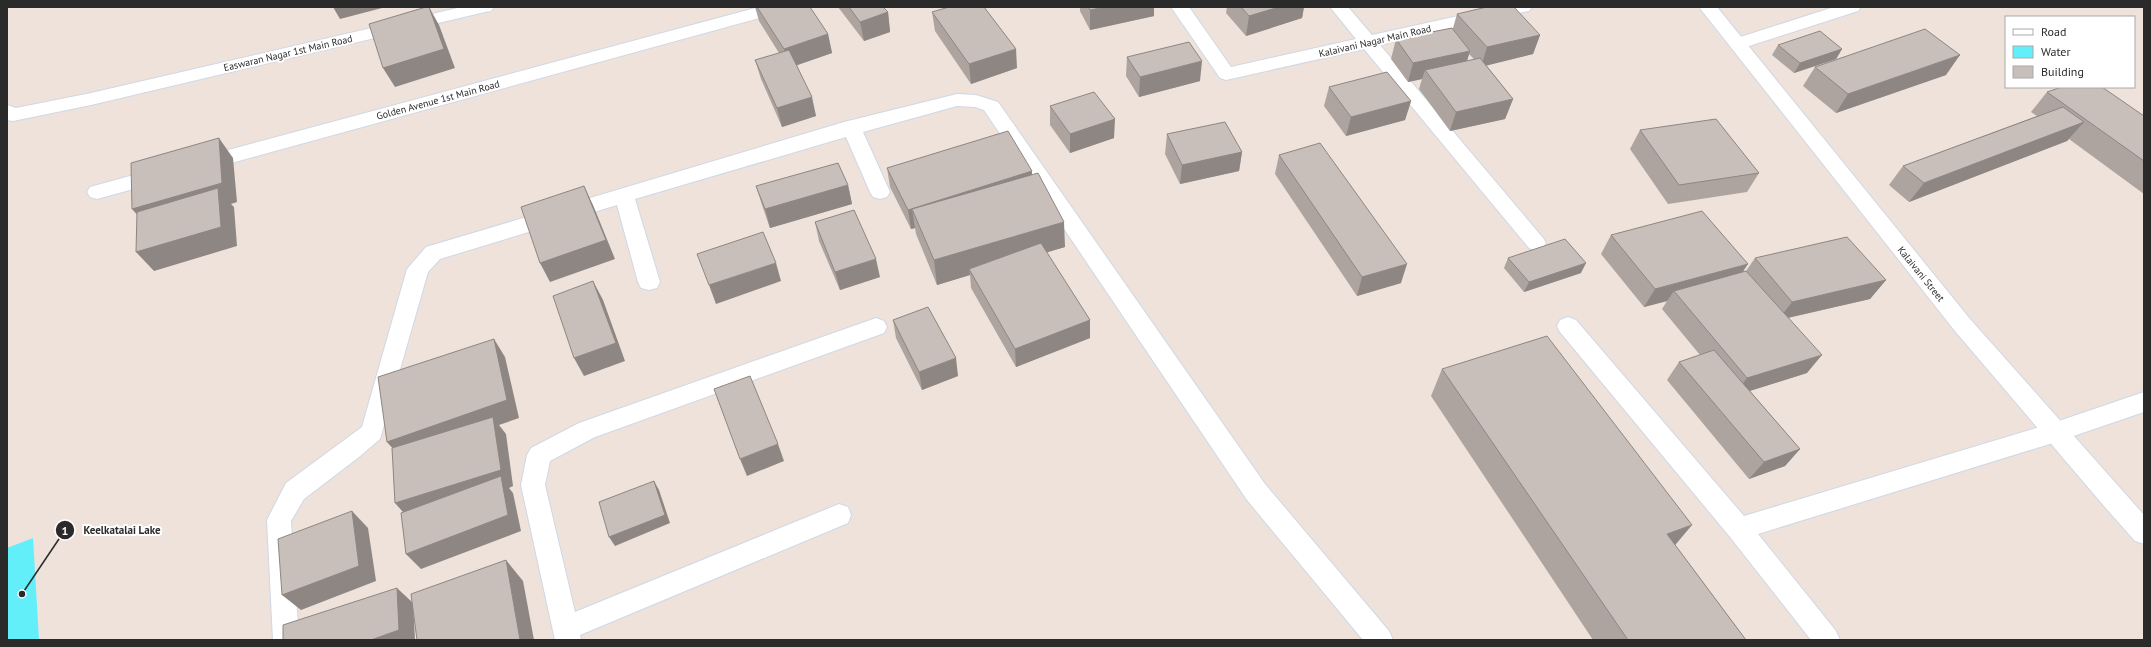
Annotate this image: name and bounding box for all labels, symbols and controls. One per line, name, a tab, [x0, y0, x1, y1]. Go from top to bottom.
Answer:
legend	[2005, 16, 2135, 88]
street label: Kalaivani Nagar Main Road	[1318, 22, 1432, 60]
text: Road	[2041, 24, 2066, 39]
street label: Easwaran Nagar 1st Main Road	[222, 32, 354, 74]
text: Water	[2041, 44, 2071, 59]
text: Building	[2041, 64, 2084, 79]
street label: Golden Avenue 1st Main Road	[375, 77, 501, 123]
street label: Kalaivani Street	[1895, 244, 1948, 305]
callout: Keelkatalai Lake	[55, 519, 168, 542]
text: 1	[62, 523, 68, 538]
text: Keelkatalai Lake	[83, 523, 161, 537]

